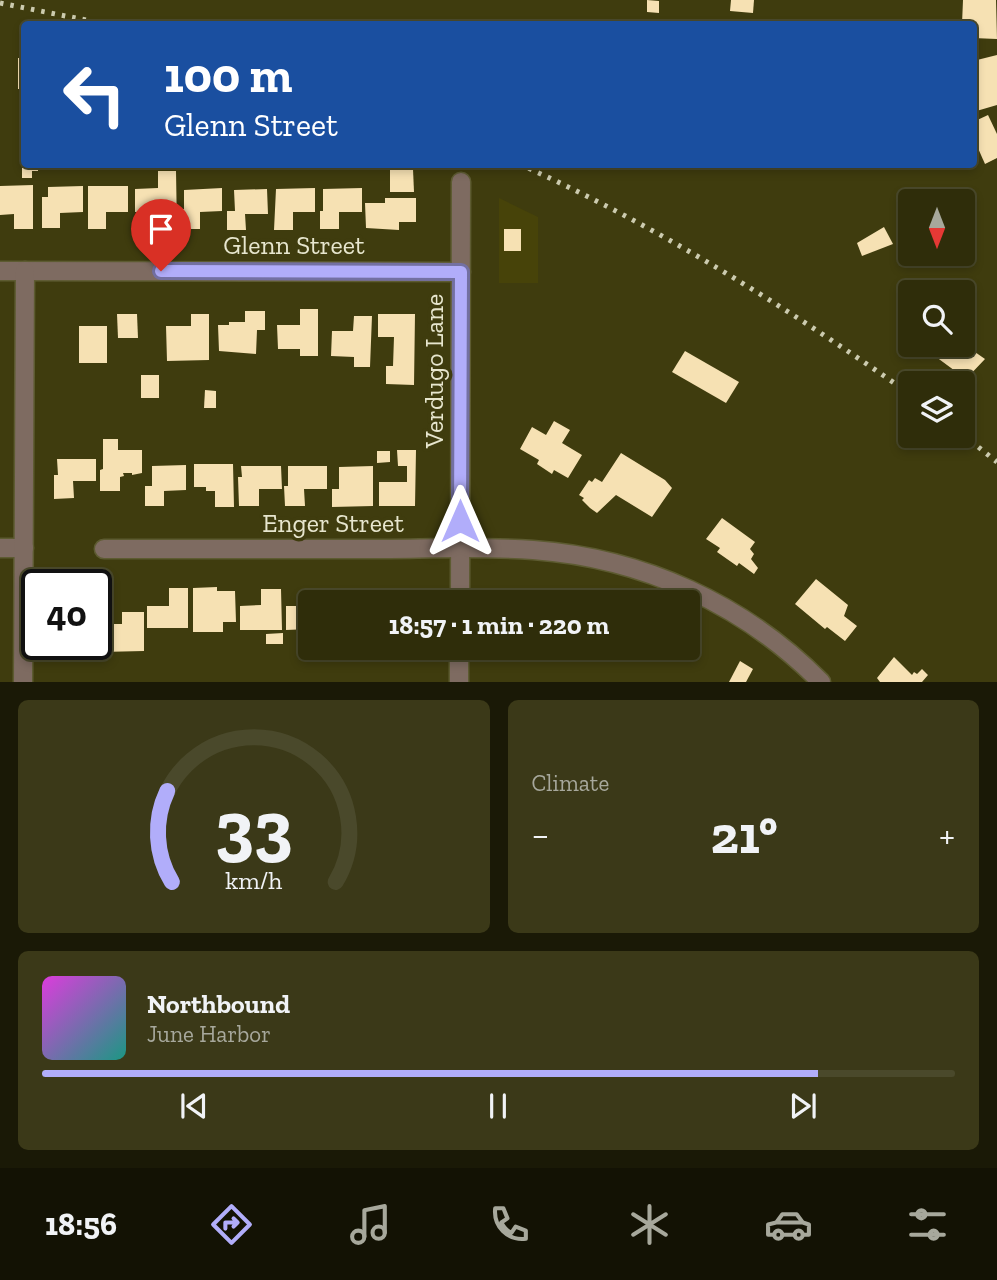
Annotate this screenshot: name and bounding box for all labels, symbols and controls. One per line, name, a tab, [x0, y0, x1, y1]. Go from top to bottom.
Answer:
text: 100 m	[164, 46, 292, 105]
icon: left	[49, 49, 140, 140]
text: Glenn Street	[164, 106, 338, 144]
north arrow	[898, 189, 975, 266]
map controls	[898, 189, 975, 448]
pin	[131, 199, 191, 271]
icon: arrive	[142, 210, 180, 248]
street label: Glenn Street	[223, 229, 365, 261]
button: search	[898, 280, 975, 357]
street label: Verdugo Lane	[418, 294, 450, 449]
button: layers	[898, 371, 975, 448]
position arrow	[423, 484, 497, 558]
street label: Enger Street	[262, 507, 404, 539]
speed limit sign: 40	[21, 569, 112, 660]
text: 18:57 · 1 min · 220 m	[389, 609, 609, 641]
text: Climate	[532, 769, 609, 797]
text: 33	[215, 784, 293, 872]
text: 21°	[711, 804, 778, 866]
text: −	[532, 812, 549, 858]
text: +	[939, 812, 955, 858]
text: km/h	[225, 865, 282, 895]
text: Northbound	[147, 988, 290, 1020]
text: June Harbor	[147, 1020, 271, 1048]
icon: previous	[175, 1087, 213, 1125]
icon: pause	[479, 1087, 517, 1125]
icon: next	[784, 1087, 822, 1125]
icon: directions	[207, 1200, 256, 1249]
icon: music	[346, 1200, 395, 1249]
icon: phone	[485, 1200, 534, 1249]
icon: climate	[625, 1200, 674, 1249]
icon: car	[764, 1200, 813, 1249]
icon: filters	[903, 1200, 952, 1249]
text: 18:56	[45, 1205, 117, 1243]

